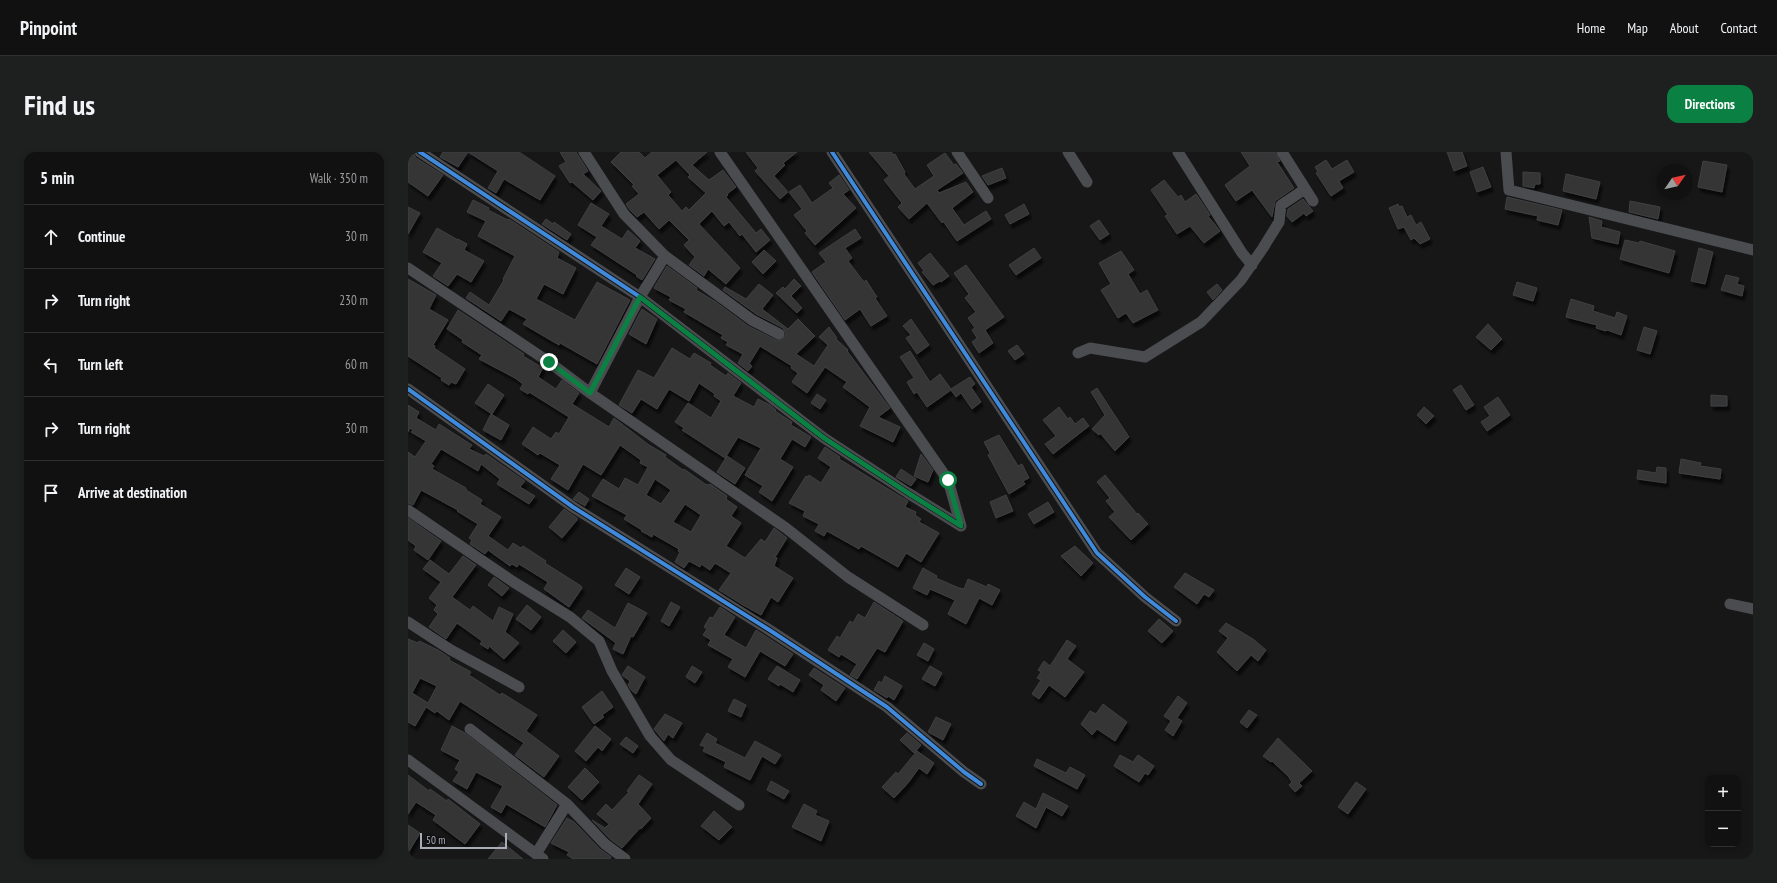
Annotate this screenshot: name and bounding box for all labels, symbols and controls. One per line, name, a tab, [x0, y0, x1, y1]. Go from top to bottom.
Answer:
text: Pinpoint	[20, 16, 77, 40]
text: Home	[1577, 19, 1605, 37]
text: Map	[1627, 19, 1648, 37]
text: About	[1670, 19, 1699, 37]
text: Contact	[1721, 19, 1757, 37]
button: Directions	[1667, 85, 1753, 123]
text: Find us	[24, 86, 95, 123]
north arrow	[1657, 164, 1693, 200]
text: 5 min	[40, 167, 74, 189]
text: Walk · 350 m	[310, 170, 368, 187]
icon: ahead	[40, 226, 62, 248]
text: Continue	[78, 227, 125, 246]
text: 30 m	[345, 228, 368, 245]
icon: right	[40, 290, 62, 312]
text: Turn right	[78, 291, 130, 310]
text: 230 m	[339, 292, 368, 309]
route end	[540, 353, 558, 371]
icon: left	[40, 354, 62, 376]
text: Turn left	[78, 355, 123, 374]
text: 60 m	[345, 356, 368, 373]
icon: right	[40, 418, 62, 440]
text: Turn right	[78, 419, 130, 438]
text: 30 m	[345, 420, 368, 437]
route start	[939, 471, 957, 489]
icon: arrive	[40, 482, 62, 504]
text: Arrive at destination	[78, 483, 187, 502]
map controls	[1705, 775, 1741, 847]
button: +	[1705, 775, 1741, 811]
button: −	[1705, 811, 1741, 847]
scale bar	[420, 831, 507, 850]
text: 50 m	[426, 833, 445, 847]

